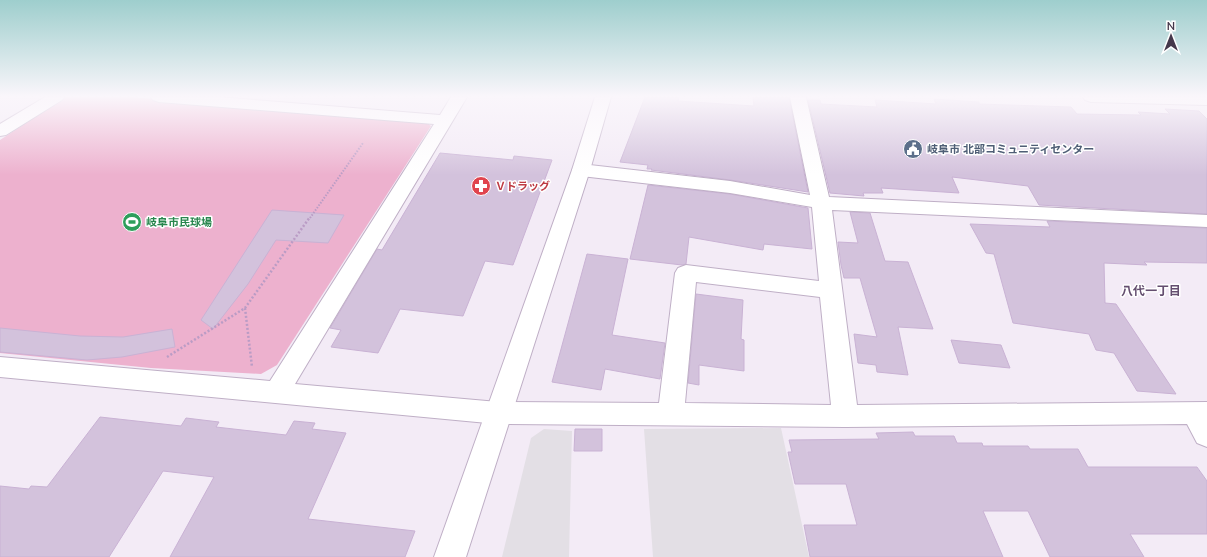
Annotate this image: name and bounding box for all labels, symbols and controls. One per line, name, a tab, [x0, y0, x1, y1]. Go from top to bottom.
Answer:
north arrow	[1151, 16, 1191, 56]
text: N	[1167, 19, 1175, 33]
public building icon: 岐阜市 北部コミュニティセンター	[902, 138, 924, 160]
place label: 岐阜市 北部コミュニティセンター	[927, 142, 1094, 156]
pharmacy icon: Ｖドラッグ	[470, 175, 492, 197]
place label: Ｖドラッグ	[495, 179, 550, 193]
sports icon: 岐阜市民球場	[121, 211, 143, 233]
place label: 岐阜市民球場	[146, 215, 212, 229]
district label: 八代一丁目	[1121, 283, 1181, 298]

